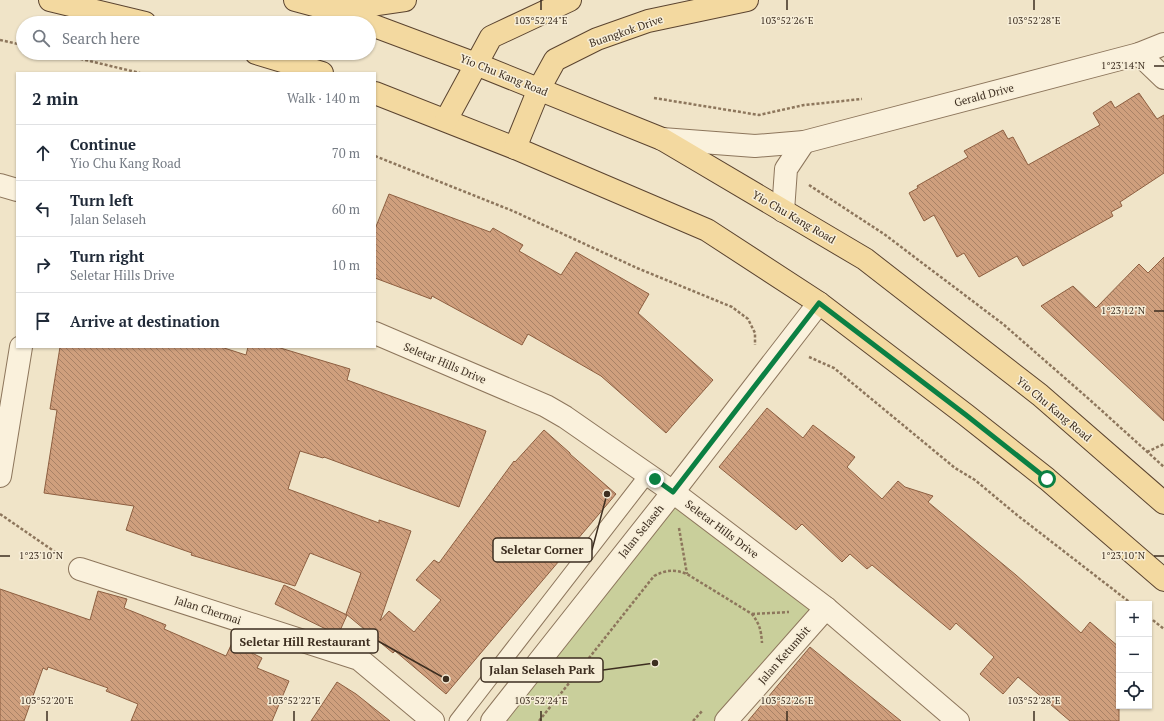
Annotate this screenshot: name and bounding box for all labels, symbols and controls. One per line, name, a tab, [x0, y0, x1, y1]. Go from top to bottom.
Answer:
street label: Buangkok Drive	[587, 12, 665, 50]
text: 103°52'24"E	[514, 14, 568, 27]
text: 103°52'26"E	[760, 14, 814, 27]
text: 103°52'28"E	[1007, 14, 1061, 27]
search box	[16, 16, 376, 60]
icon: search	[30, 27, 52, 49]
text: Search here	[62, 28, 140, 48]
street label: Yio Chu Kang Road	[458, 51, 550, 99]
text: 1°23'14"N	[1101, 59, 1146, 72]
street label: Gerald Drive	[953, 80, 1016, 110]
text: 2 min	[32, 87, 79, 110]
text: Walk · 140 m	[287, 89, 360, 107]
text: Continue	[70, 134, 136, 154]
icon: ahead	[32, 142, 54, 164]
text: 70 m	[332, 144, 360, 162]
text: Yio Chu Kang Road	[70, 154, 181, 172]
street label: Yio Chu Kang Road	[750, 187, 838, 247]
text: Turn left	[70, 190, 134, 210]
icon: left	[32, 198, 54, 220]
text: 60 m	[332, 200, 360, 218]
text: Jalan Selaseh	[70, 210, 146, 228]
text: Turn right	[70, 246, 145, 266]
icon: right	[32, 254, 54, 276]
text: 10 m	[332, 256, 360, 274]
text: Seletar Hills Drive	[70, 266, 175, 284]
text: 1°23'12"N	[1101, 304, 1146, 317]
icon: arrive	[32, 310, 54, 332]
text: Arrive at destination	[70, 311, 220, 331]
street label: Seletar Hills Drive	[402, 339, 489, 387]
street label: Yio Chu Kang Road	[1014, 373, 1094, 445]
route end	[646, 470, 664, 488]
route start	[1038, 470, 1056, 488]
street label: Seletar Hills Drive	[682, 497, 762, 561]
street label: Jalan Selaseh	[615, 501, 667, 560]
callout: Seletar Corner	[493, 538, 592, 562]
text: Seletar Corner	[501, 542, 584, 557]
text: 1°23'10"N	[19, 549, 64, 562]
text: 1°23'10"N	[1101, 549, 1146, 562]
street label: Jalan Chermai	[173, 593, 243, 627]
map controls	[1116, 601, 1152, 709]
button: +	[1116, 601, 1152, 637]
street label: Jalan Ketumbit	[755, 623, 813, 687]
callout: Seletar Hill Restaurant	[231, 629, 378, 653]
text: Seletar Hill Restaurant	[239, 634, 371, 649]
button: −	[1116, 637, 1152, 673]
callout: Jalan Selaseh Park	[481, 658, 603, 682]
text: Jalan Selaseh Park	[489, 662, 595, 677]
button: locate	[1116, 673, 1152, 709]
text: 103°52'20"E	[20, 694, 74, 707]
text: 103°52'22"E	[267, 694, 321, 707]
text: 103°52'24"E	[514, 694, 568, 707]
text: 103°52'26"E	[760, 694, 814, 707]
text: 103°52'28"E	[1007, 694, 1061, 707]

